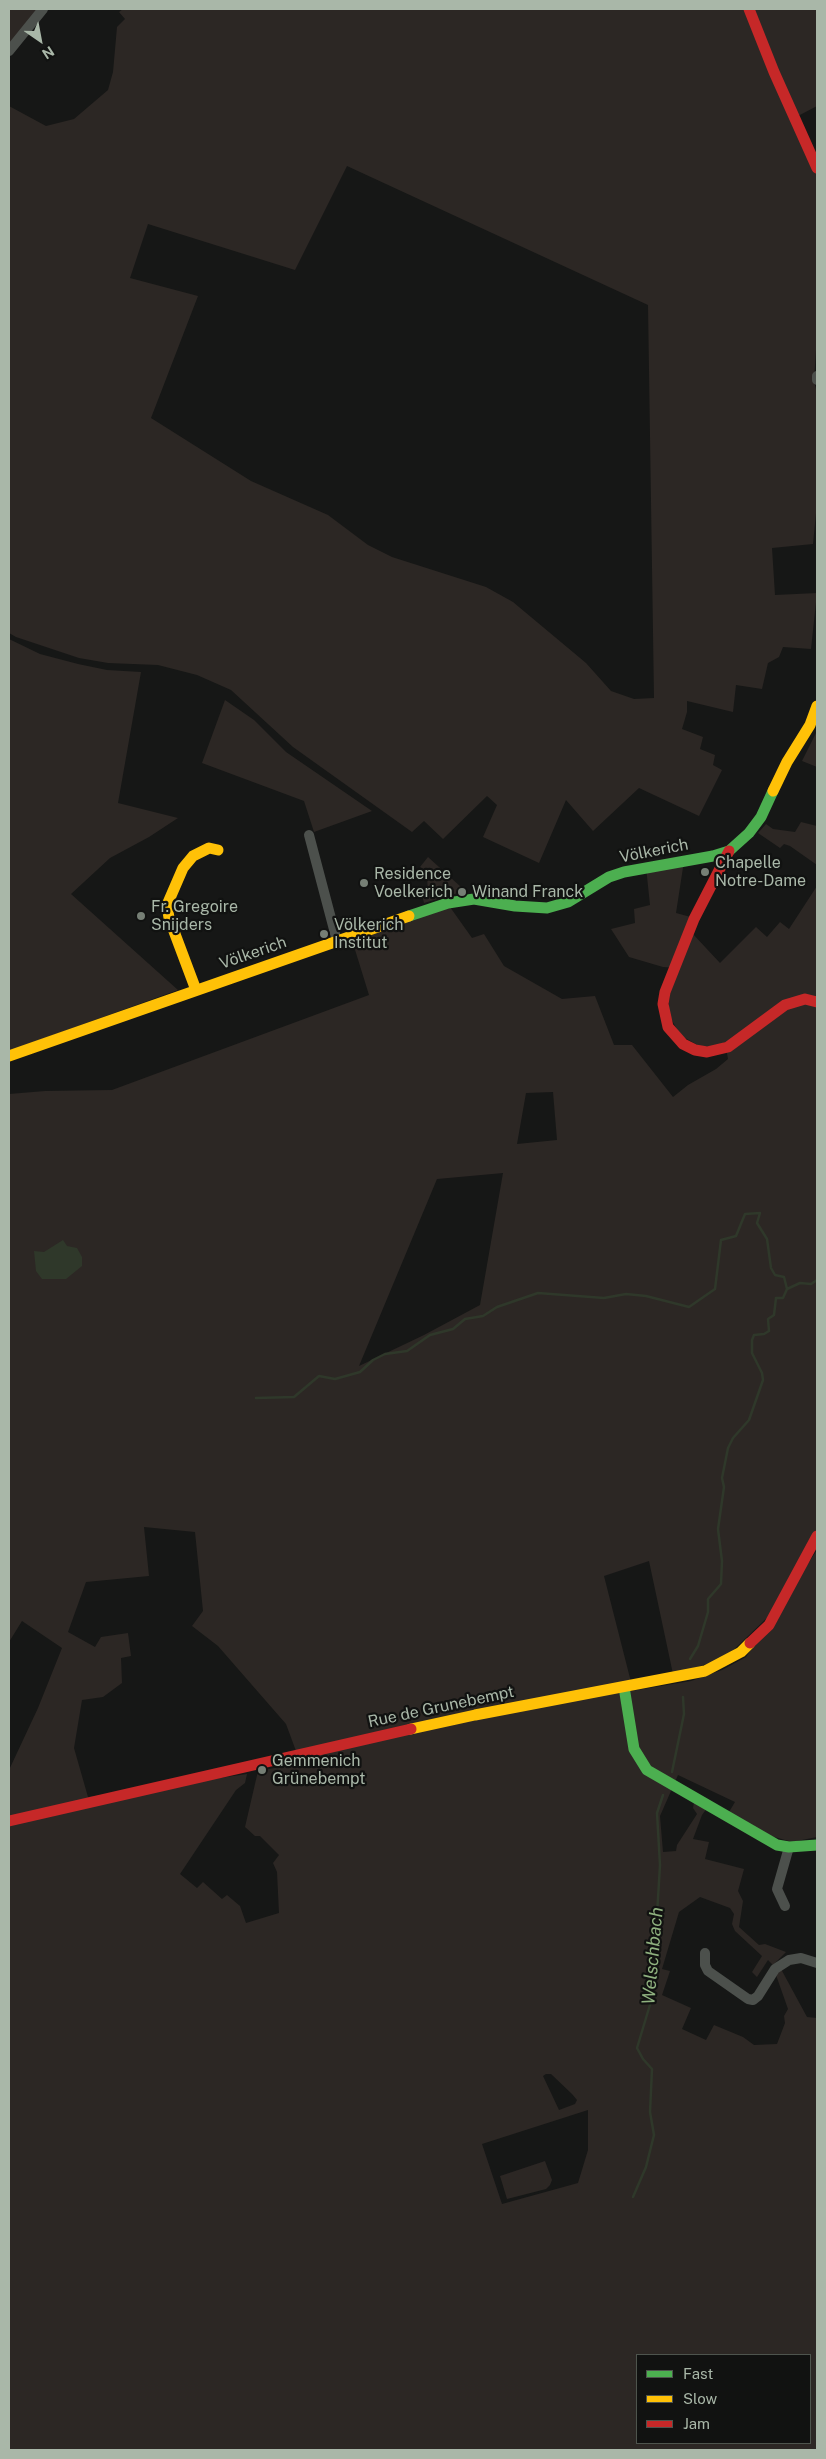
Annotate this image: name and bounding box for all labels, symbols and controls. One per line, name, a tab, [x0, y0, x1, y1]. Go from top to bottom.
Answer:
north arrow	[15, 15, 65, 65]
text: N	[39, 43, 57, 62]
street label: Völkerich	[618, 835, 690, 867]
place label: Chapelle Notre-Dame	[715, 853, 806, 891]
place label: Residence Voelkerich	[374, 864, 453, 902]
marker: Chapelle Notre-Dame	[699, 866, 711, 878]
marker: Residence Voelkerich	[358, 877, 370, 889]
place label: Winand Franck	[472, 882, 583, 902]
marker: Winand Franck	[456, 886, 468, 898]
place label: Fr. Gregoire Snijders	[151, 897, 238, 935]
marker: Fr. Gregoire Snijders	[135, 910, 147, 922]
place label: Völkerich Institut	[334, 915, 404, 953]
marker: Völkerich Institut	[318, 928, 330, 940]
street label: Völkerich	[217, 933, 289, 973]
street label: Rue de Grunebempt	[366, 1682, 516, 1732]
place label: Gemmenich Grünebempt	[272, 1751, 366, 1789]
marker: Gemmenich Grünebempt	[256, 1764, 268, 1776]
water label: Welschbach	[638, 1906, 668, 2006]
legend	[636, 2354, 811, 2444]
text: Fast	[683, 2365, 713, 2382]
text: Slow	[683, 2390, 717, 2407]
text: Jam	[683, 2415, 710, 2432]

